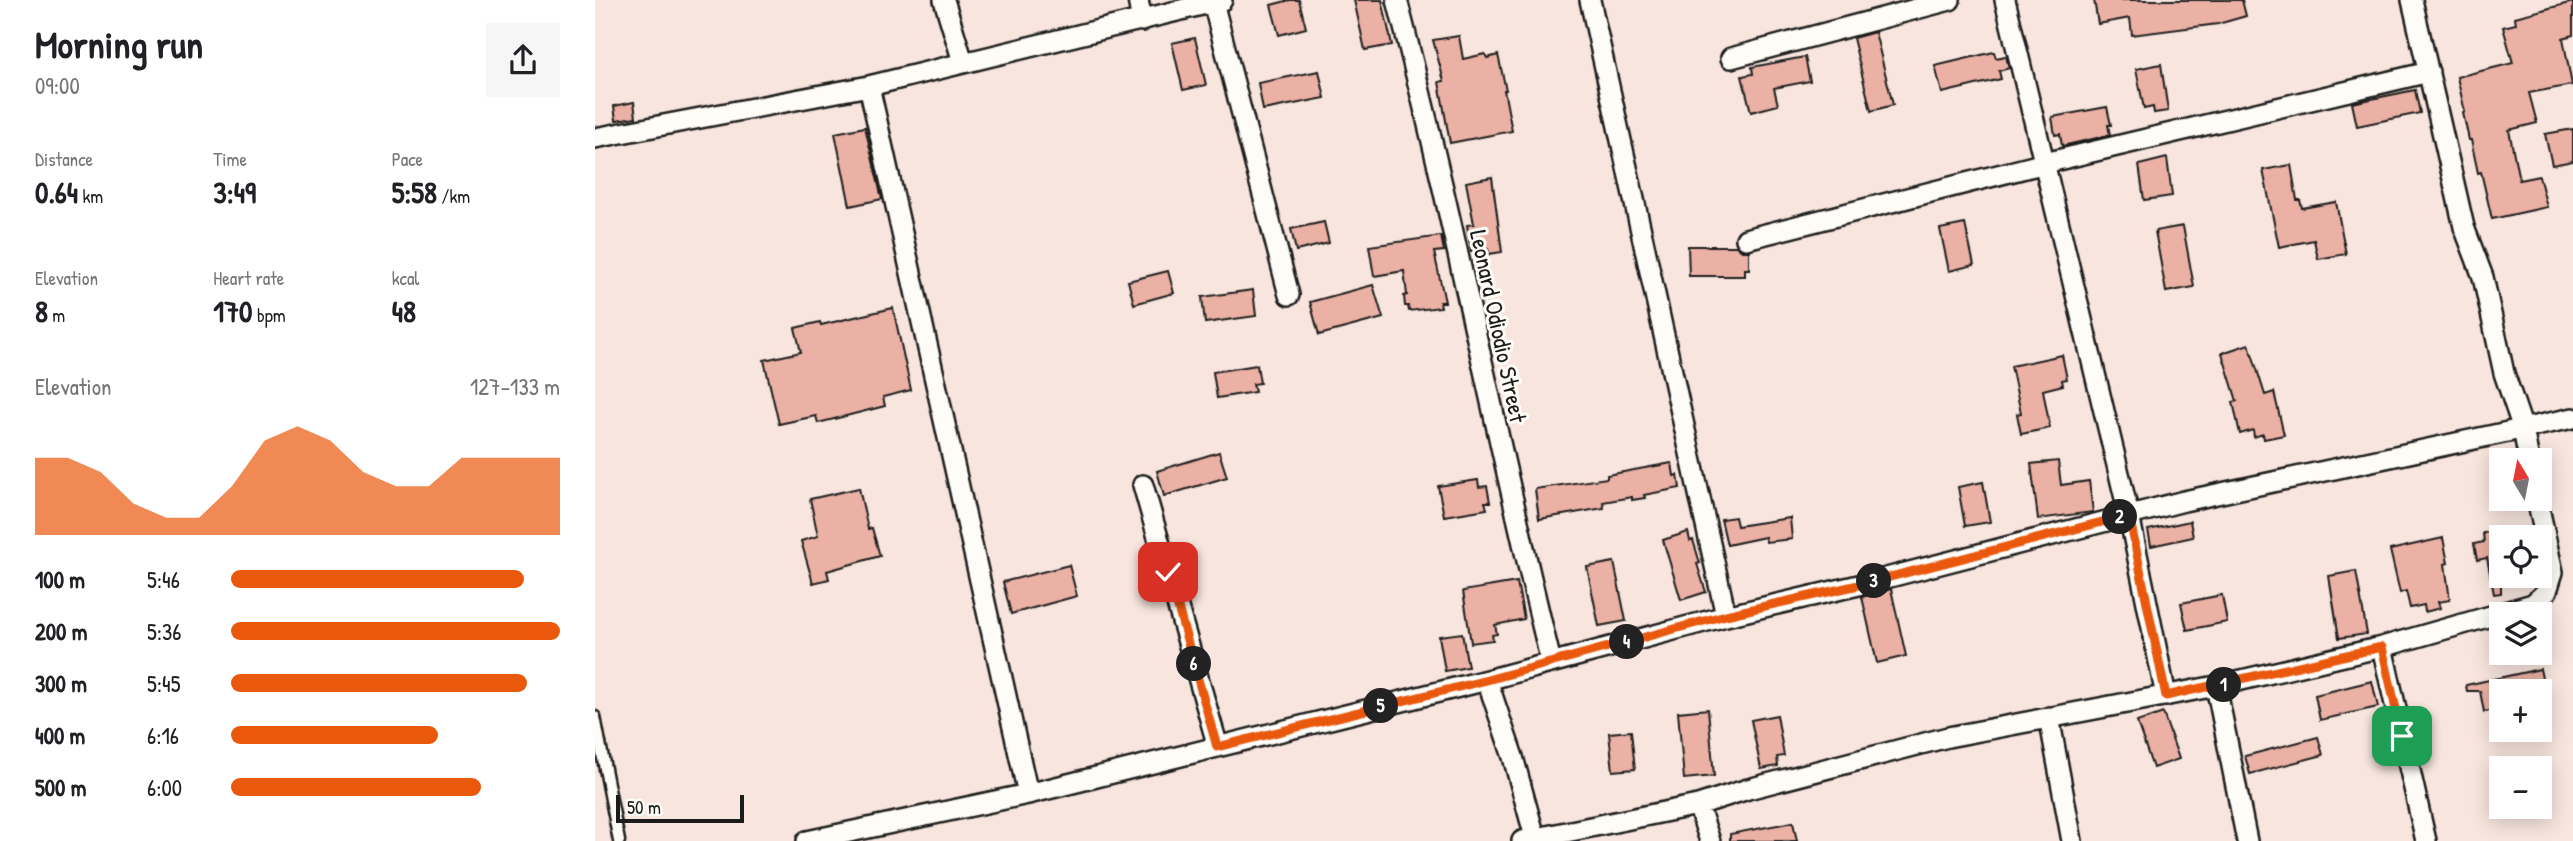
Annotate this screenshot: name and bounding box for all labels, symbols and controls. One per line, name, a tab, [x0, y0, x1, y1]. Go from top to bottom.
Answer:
text: Morning run	[35, 18, 203, 70]
button: share	[486, 23, 560, 97]
text: 09:00	[35, 70, 80, 101]
text: Distance	[35, 146, 93, 172]
text: Time	[213, 146, 247, 172]
text: Pace	[392, 146, 423, 172]
text: 0.64	[35, 172, 78, 212]
text: 3:49	[213, 172, 256, 212]
text: 5:58	[392, 172, 437, 212]
text: km	[78, 183, 103, 209]
text: /km	[437, 183, 470, 209]
street label: Leonard Odiodio Street	[1463, 227, 1535, 426]
text: Elevation	[35, 265, 98, 291]
text: Heart rate	[213, 265, 284, 291]
text: kcal	[392, 265, 419, 291]
text: 8	[35, 291, 48, 331]
text: 170	[213, 291, 253, 331]
text: 48	[392, 291, 416, 331]
text: m	[48, 302, 65, 328]
text: bpm	[253, 302, 286, 328]
text: Elevation	[35, 371, 111, 402]
text: 127–133 m	[470, 371, 560, 402]
north arrow	[2489, 448, 2551, 511]
map controls	[2489, 448, 2552, 819]
pin: 2	[2103, 500, 2137, 534]
text: 2	[2115, 503, 2124, 529]
button: locate	[2489, 525, 2552, 588]
pin	[1138, 542, 1198, 602]
icon: check	[1149, 553, 1187, 591]
text: 100 m	[35, 564, 85, 595]
text: 5:46	[147, 564, 180, 595]
pin: 3	[1857, 564, 1891, 598]
text: 3	[1869, 567, 1878, 593]
button: layers	[2489, 602, 2552, 665]
text: 200 m	[35, 616, 87, 647]
text: 5:36	[147, 616, 182, 647]
pin: 4	[1609, 624, 1645, 660]
text: 4	[1623, 628, 1630, 654]
pin: 6	[1177, 646, 1211, 682]
text: 6	[1190, 650, 1197, 676]
text: 300 m	[35, 668, 87, 699]
text: 5:45	[147, 668, 180, 699]
pin: 1	[2207, 668, 2241, 702]
text: 1	[2220, 671, 2227, 697]
button: +	[2489, 679, 2552, 742]
pin: 5	[1363, 688, 1399, 724]
text: 5	[1376, 692, 1385, 718]
pin	[2372, 706, 2432, 766]
icon: arrive	[2383, 717, 2421, 755]
text: 400 m	[35, 720, 85, 751]
text: 6:16	[147, 720, 179, 751]
button: −	[2489, 756, 2552, 819]
text: 500 m	[35, 772, 86, 803]
text: 6:00	[147, 772, 182, 803]
scale bar	[616, 792, 744, 824]
text: 50 m	[627, 794, 661, 820]

